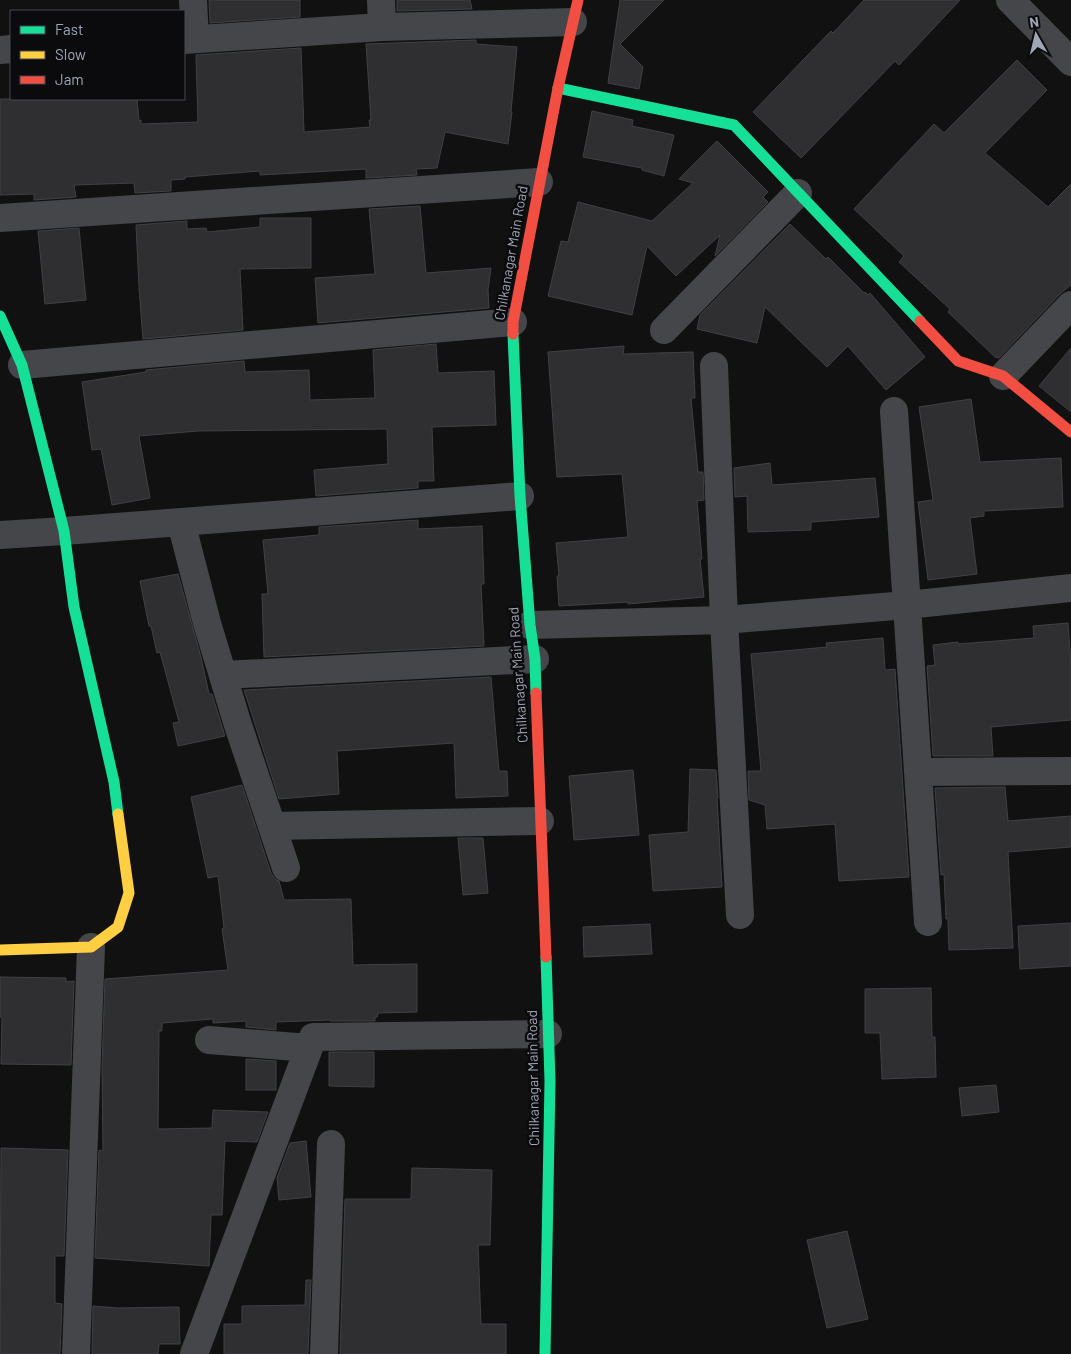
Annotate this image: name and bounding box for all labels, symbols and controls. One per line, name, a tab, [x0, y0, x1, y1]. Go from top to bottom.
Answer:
legend	[10, 10, 185, 100]
north arrow	[1011, 10, 1061, 60]
text: N	[1028, 13, 1040, 31]
text: Fast	[55, 20, 83, 38]
text: Slow	[55, 45, 86, 63]
text: Jam	[55, 70, 84, 88]
street label: Chilkanagar Main Road	[490, 184, 531, 321]
street label: Chilkanagar Main Road	[504, 607, 531, 744]
street label: Chilkanagar Main Road	[523, 1010, 542, 1146]

